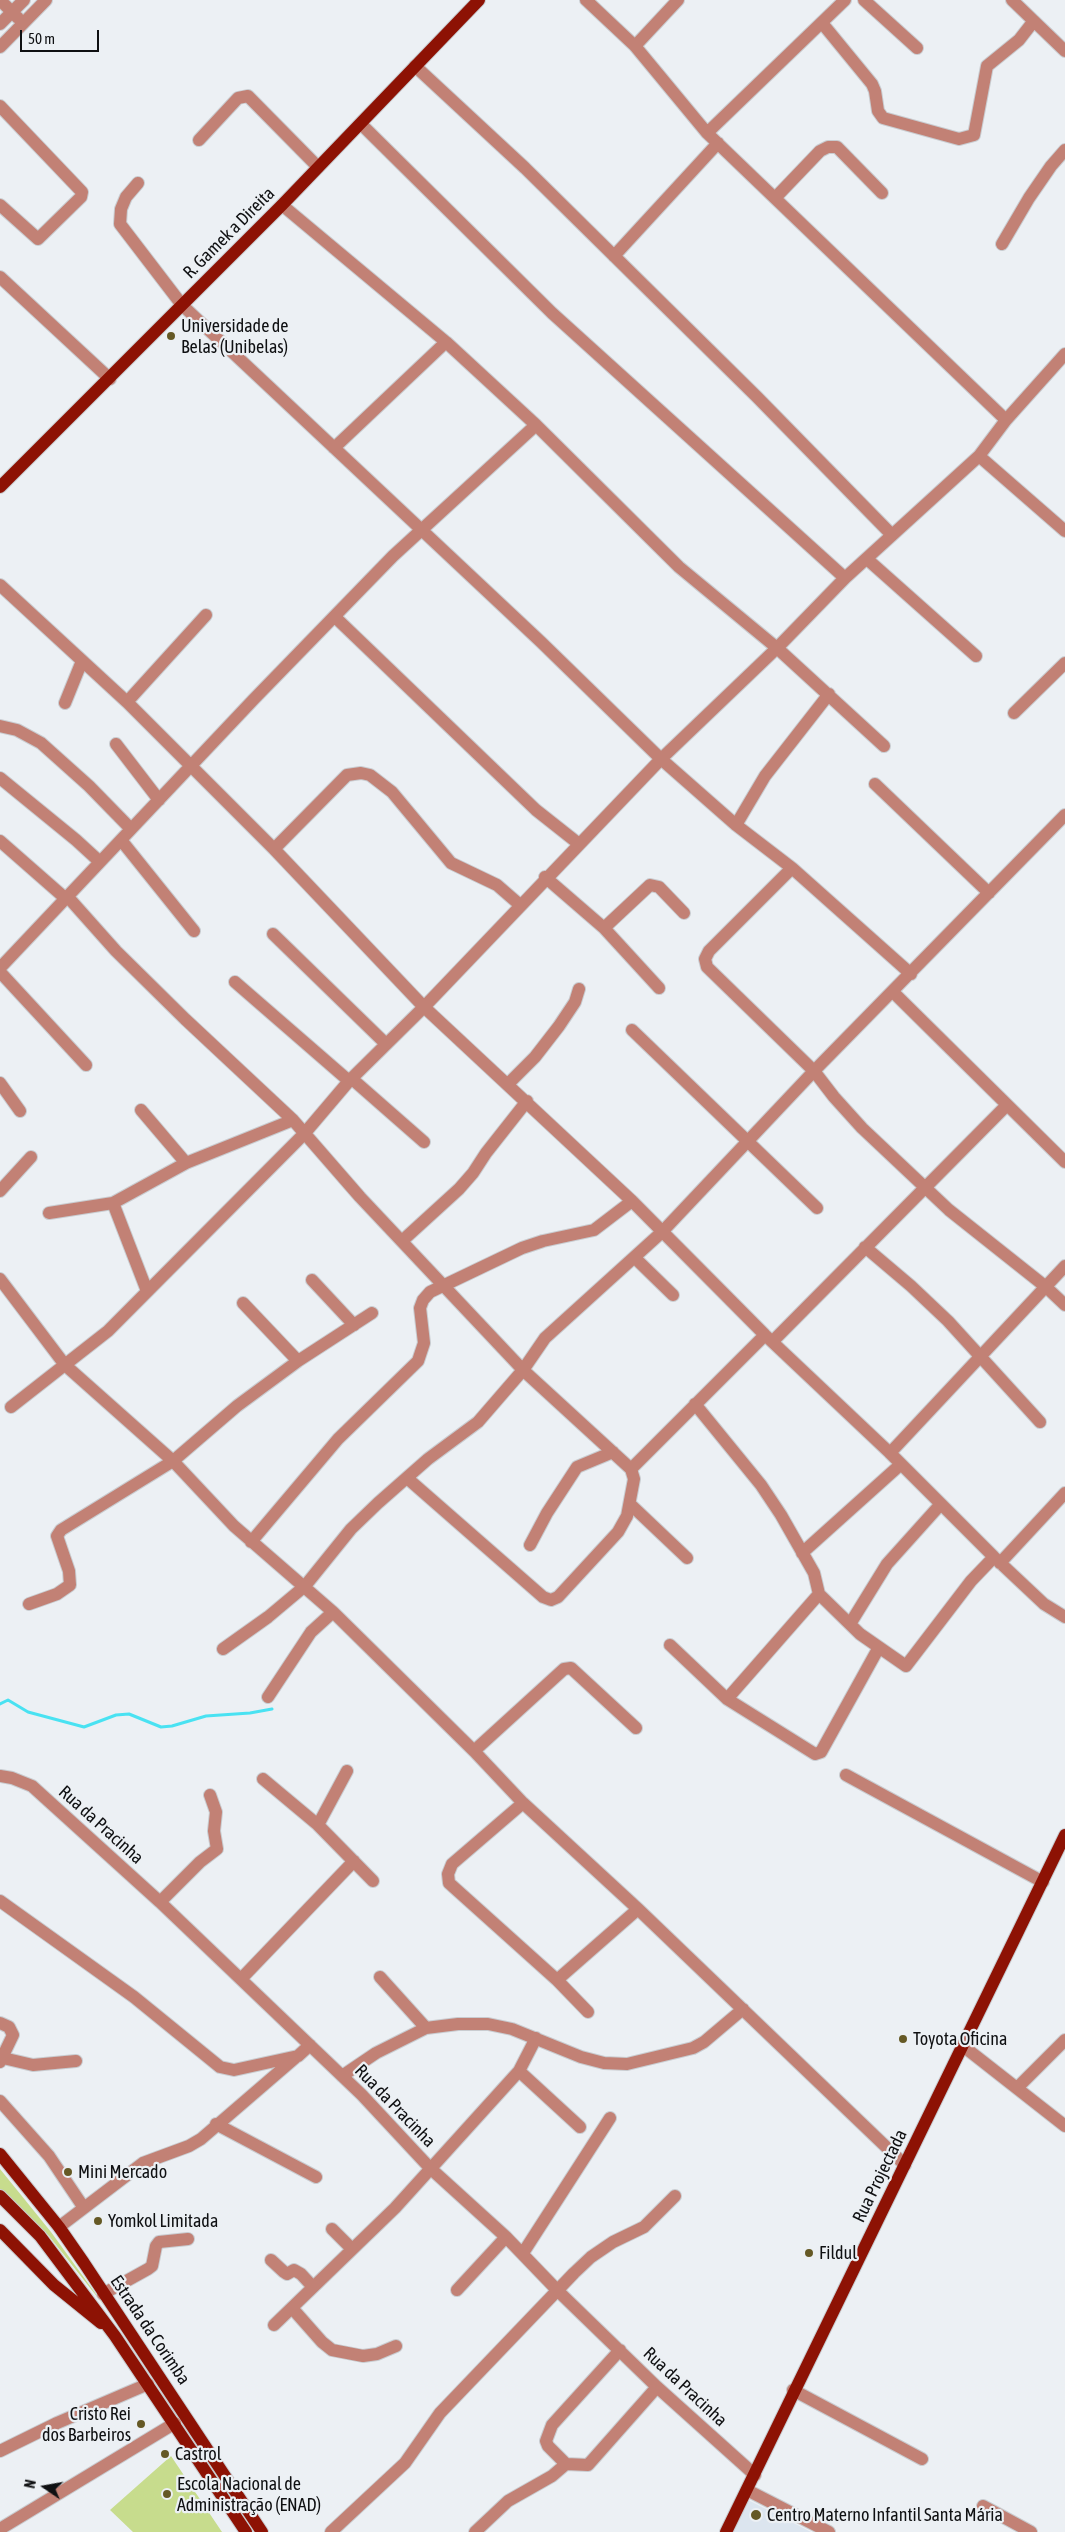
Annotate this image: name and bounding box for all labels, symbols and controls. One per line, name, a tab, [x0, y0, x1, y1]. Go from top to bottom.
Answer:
scale bar	[22, 20, 101, 52]
text: 50 m	[28, 30, 55, 47]
street label: R. Gamek a Direita	[179, 183, 279, 283]
place label: Universidade de Belas (Unibelas)	[181, 315, 288, 358]
marker: Universidade de Belas (Unibelas)	[165, 330, 177, 342]
street label: Rua da Pracinha	[54, 1781, 148, 1869]
place label: Toyota Oficina	[913, 2028, 1007, 2050]
marker: Toyota Oficina	[897, 2033, 909, 2045]
street label: Rua da Pracinha	[350, 2060, 440, 2152]
street label: Rua Projectada	[848, 2126, 912, 2226]
place label: Mini Mercado	[78, 2161, 167, 2183]
marker: Mini Mercado	[62, 2166, 74, 2178]
place label: Yomkol Limitada	[108, 2210, 218, 2232]
marker: Yomkol Limitada	[92, 2215, 104, 2227]
place label: Fildul	[819, 2242, 857, 2264]
marker: Fildul	[803, 2247, 815, 2259]
street label: Estrada da Corimba	[106, 2271, 194, 2389]
street label: Rua da Pracinha	[639, 2343, 731, 2431]
place label: Cristo Rei dos Barbeiros	[42, 2403, 131, 2446]
marker: Cristo Rei dos Barbeiros	[135, 2418, 147, 2430]
place label: Castrol	[175, 2443, 222, 2465]
marker: Castrol	[159, 2448, 171, 2460]
north arrow	[20, 2462, 70, 2512]
place label: Escola Nacional de Administração (ENAD)	[177, 2473, 321, 2516]
text: N	[22, 2478, 39, 2490]
marker: Escola Nacional de Administração (ENAD)	[161, 2488, 173, 2500]
place label: Centro Materno Infantil Santa Mária	[767, 2504, 1003, 2526]
marker: Centro Materno Infantil Santa Mária	[749, 2508, 763, 2522]

